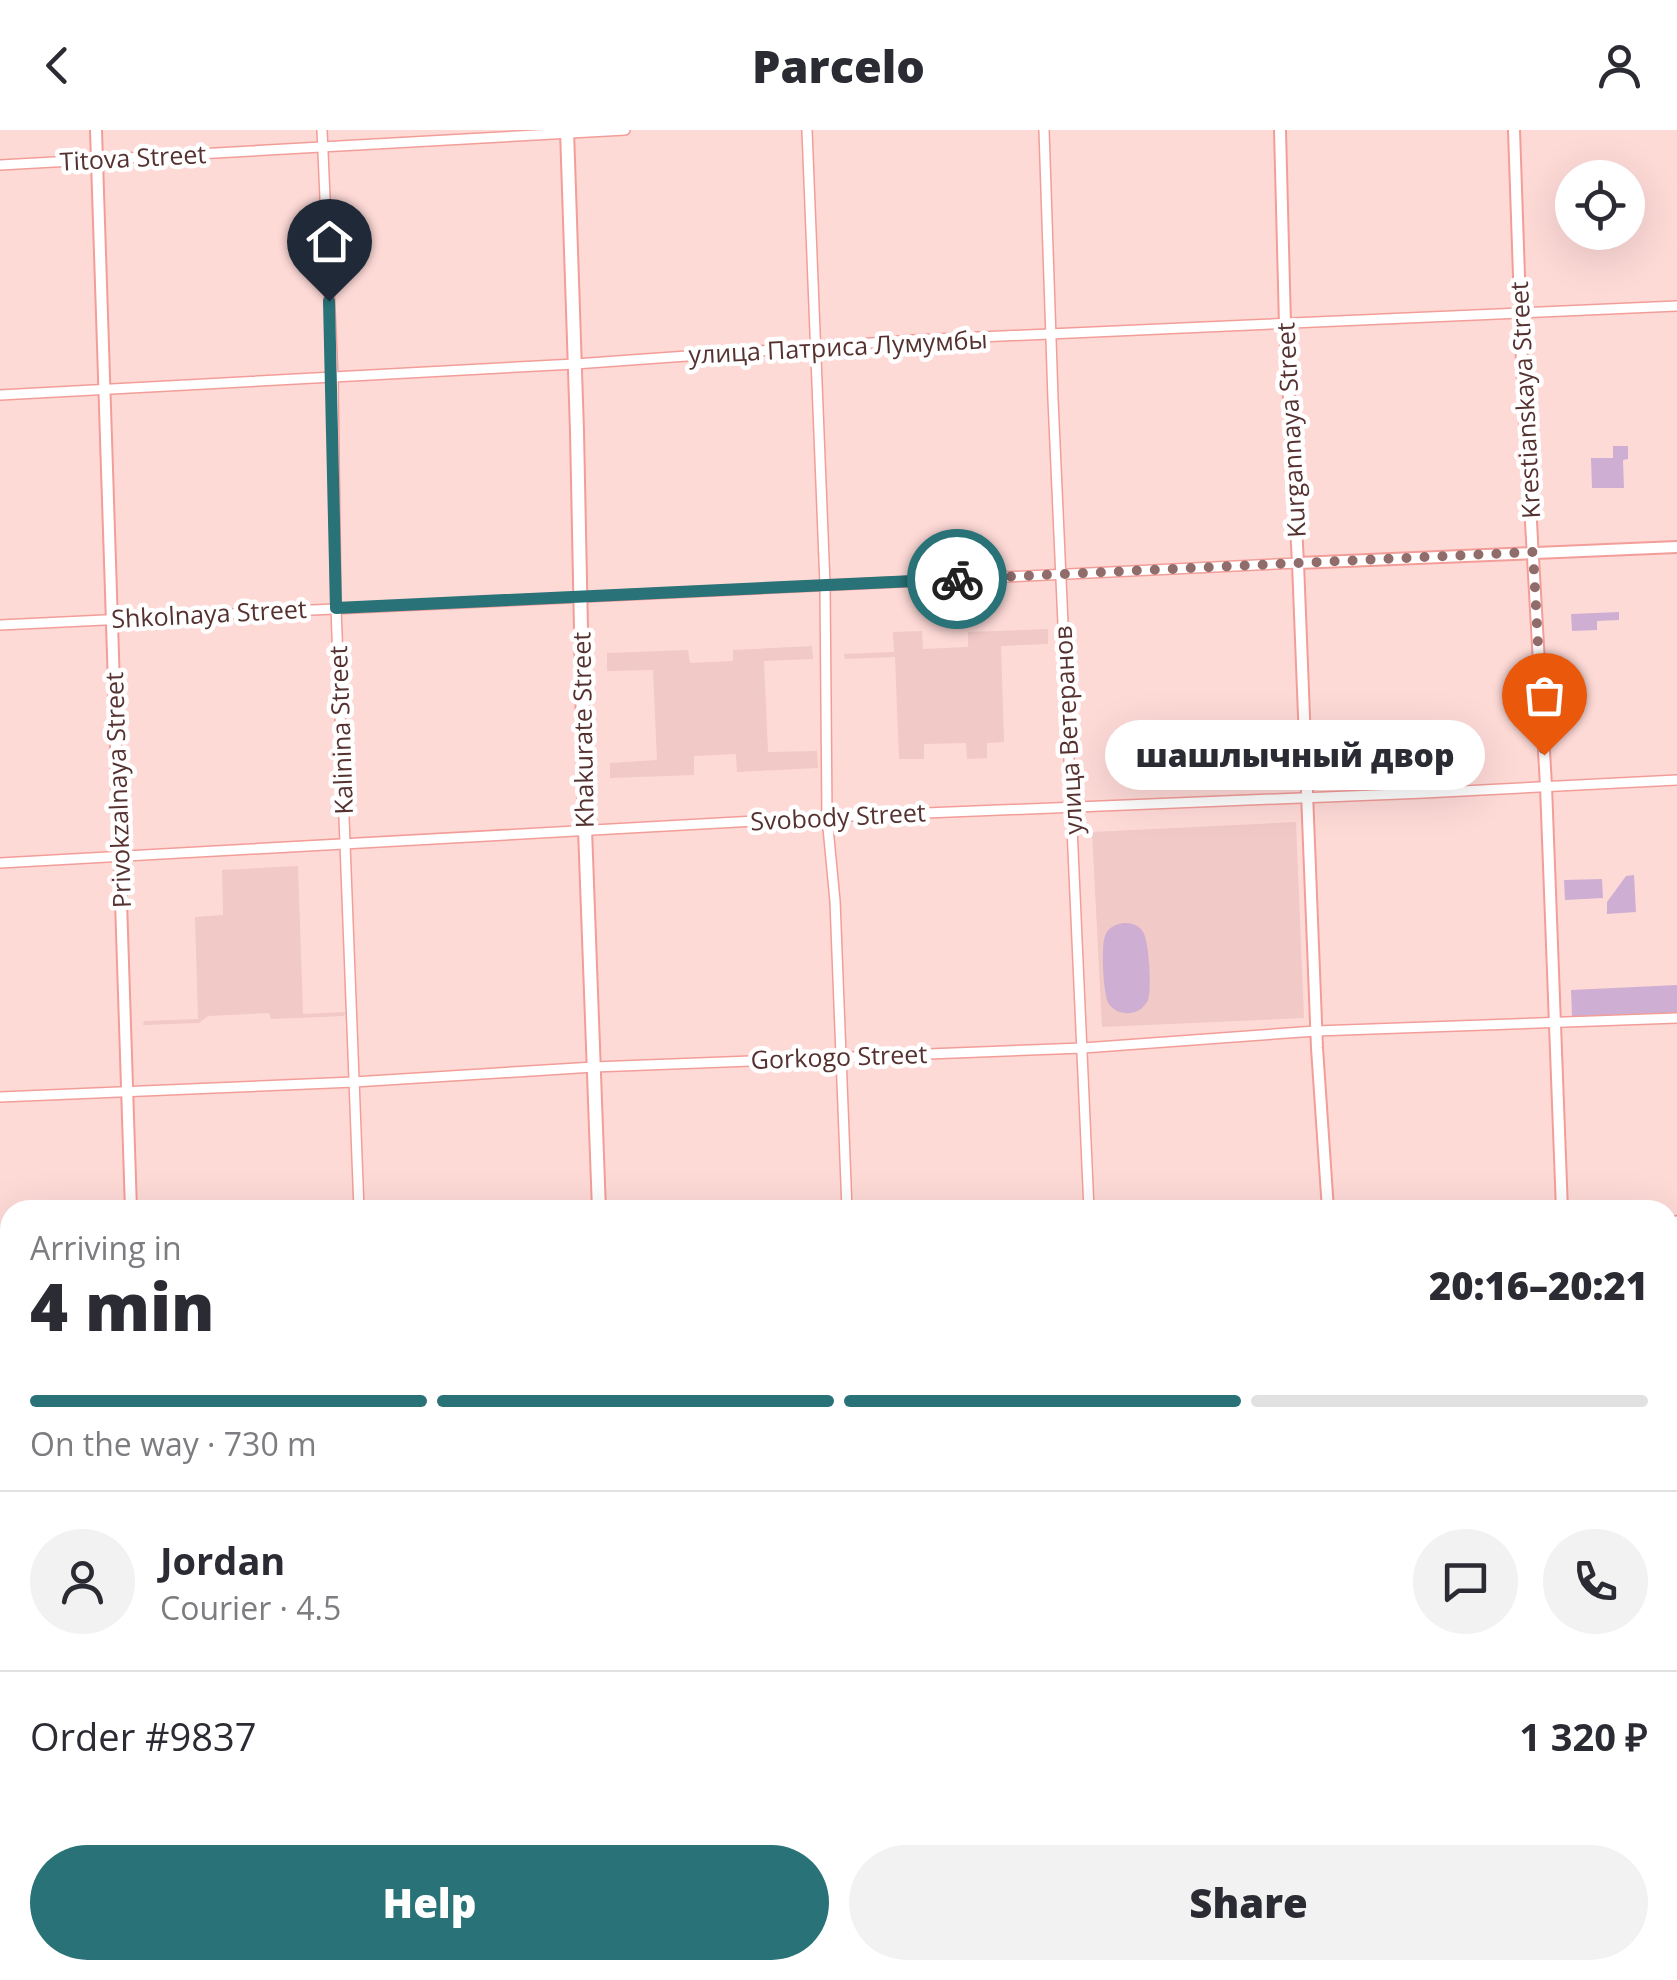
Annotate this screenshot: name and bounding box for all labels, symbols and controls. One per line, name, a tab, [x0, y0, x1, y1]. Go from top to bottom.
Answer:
text: Parcelo	[752, 35, 925, 96]
icon: back	[30, 38, 85, 93]
icon: person	[1592, 38, 1647, 93]
street label: Titova Street	[59, 136, 207, 178]
map controls	[1555, 160, 1645, 250]
button: locate	[1555, 160, 1645, 250]
pin	[287, 199, 372, 302]
icon: home	[302, 214, 357, 269]
street label: Krestianskaya Street	[1501, 280, 1547, 520]
street label: улица Патриса Лумумбы	[687, 321, 988, 371]
street label: Kurgannaya Street	[1267, 321, 1313, 539]
courier	[907, 529, 1007, 629]
icon: bike	[930, 552, 985, 607]
street label: Shkolnaya Street	[110, 591, 308, 635]
street label: улица Ветеранов	[1045, 625, 1089, 835]
street label: Khakurate Street	[563, 631, 601, 828]
street label: Kalinina Street	[320, 645, 360, 815]
pin	[1502, 653, 1587, 756]
icon: bag	[1517, 668, 1572, 723]
street label: Privokzalnaya Street	[96, 671, 138, 909]
callout: шашлычный двор	[1104, 720, 1484, 790]
text: шашлычный двор	[1136, 733, 1454, 776]
street label: Svobody Street	[749, 794, 927, 838]
street label: Gorkogo Street	[750, 1036, 928, 1076]
text: Arriving in	[30, 1226, 182, 1269]
text: 20:16–20:21	[1429, 1259, 1648, 1311]
text: 4 min	[30, 1262, 215, 1350]
text: On the way · 730 m	[30, 1422, 317, 1465]
button: person	[30, 1529, 135, 1634]
button: chat	[1413, 1529, 1518, 1634]
button: phone	[1543, 1529, 1648, 1634]
text: Jordan	[160, 1534, 285, 1586]
text: Courier · 4.5	[160, 1586, 341, 1629]
text: Order #9837	[30, 1710, 257, 1762]
text: 1 320 ₽	[1519, 1710, 1648, 1762]
button: Help	[30, 1845, 829, 1960]
button: Share	[849, 1845, 1648, 1960]

